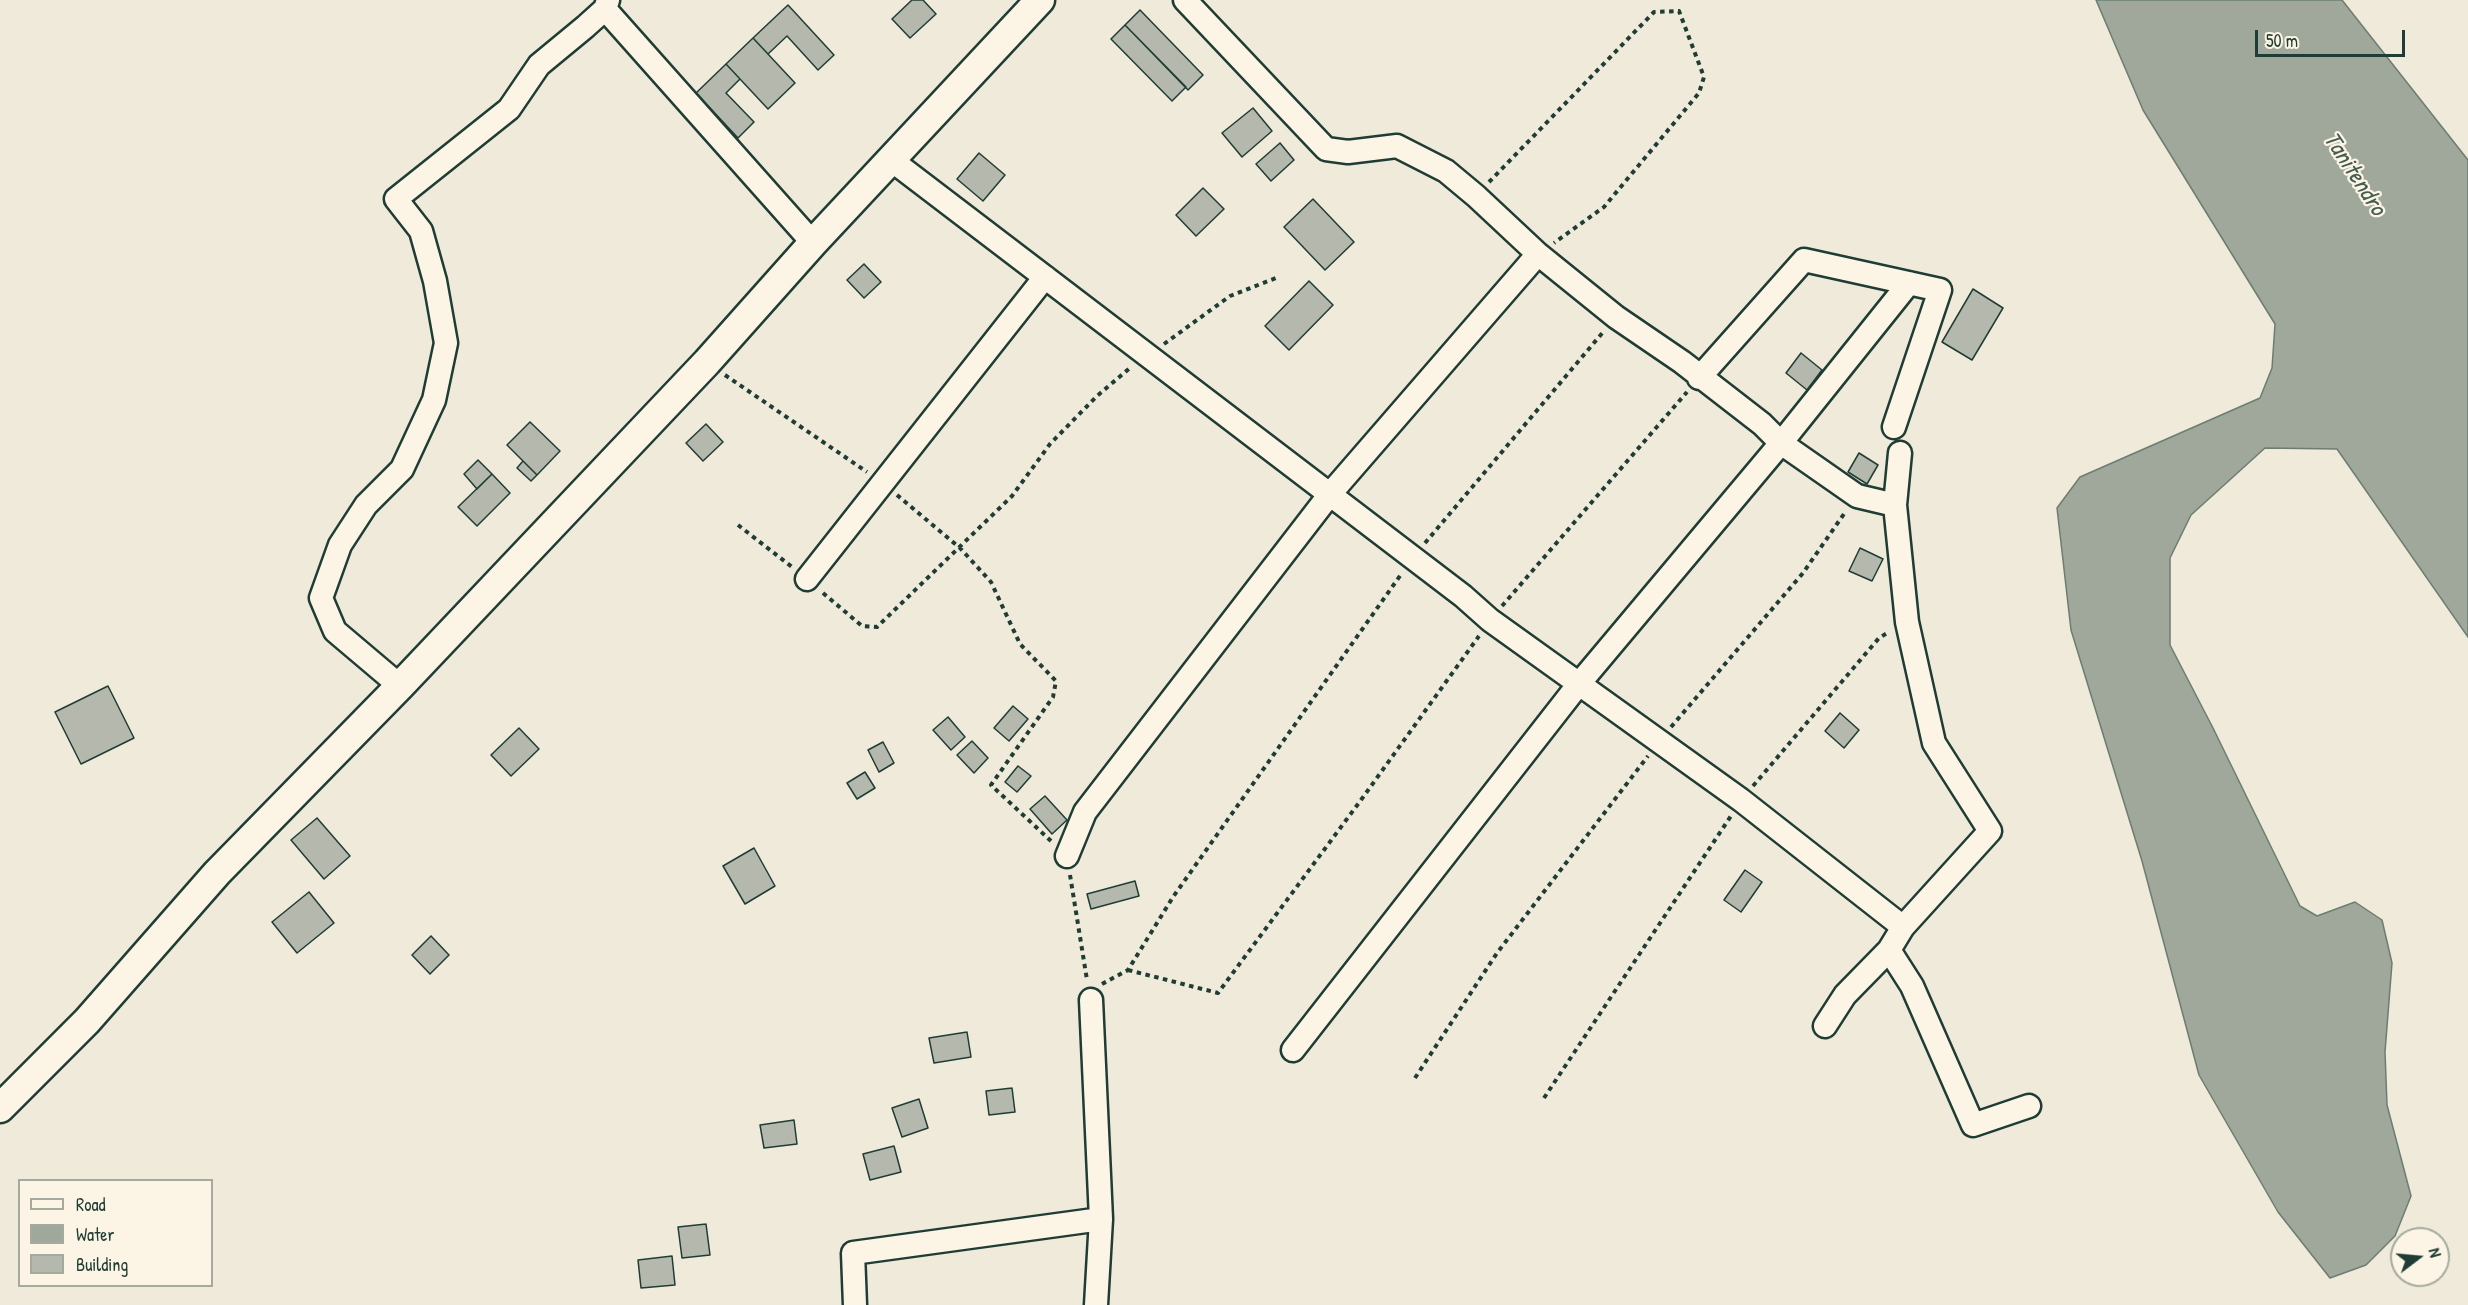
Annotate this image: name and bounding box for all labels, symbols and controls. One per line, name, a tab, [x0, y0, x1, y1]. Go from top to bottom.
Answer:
scale bar	[2258, 18, 2408, 56]
text: 50 m	[2266, 28, 2298, 53]
water label: Tanitendro	[2316, 127, 2392, 221]
legend	[18, 1179, 213, 1287]
text: Road	[76, 1192, 106, 1217]
text: Water	[76, 1222, 114, 1247]
north arrow	[2390, 1227, 2450, 1287]
text: N	[2424, 1245, 2447, 1260]
text: Building	[76, 1252, 128, 1277]

